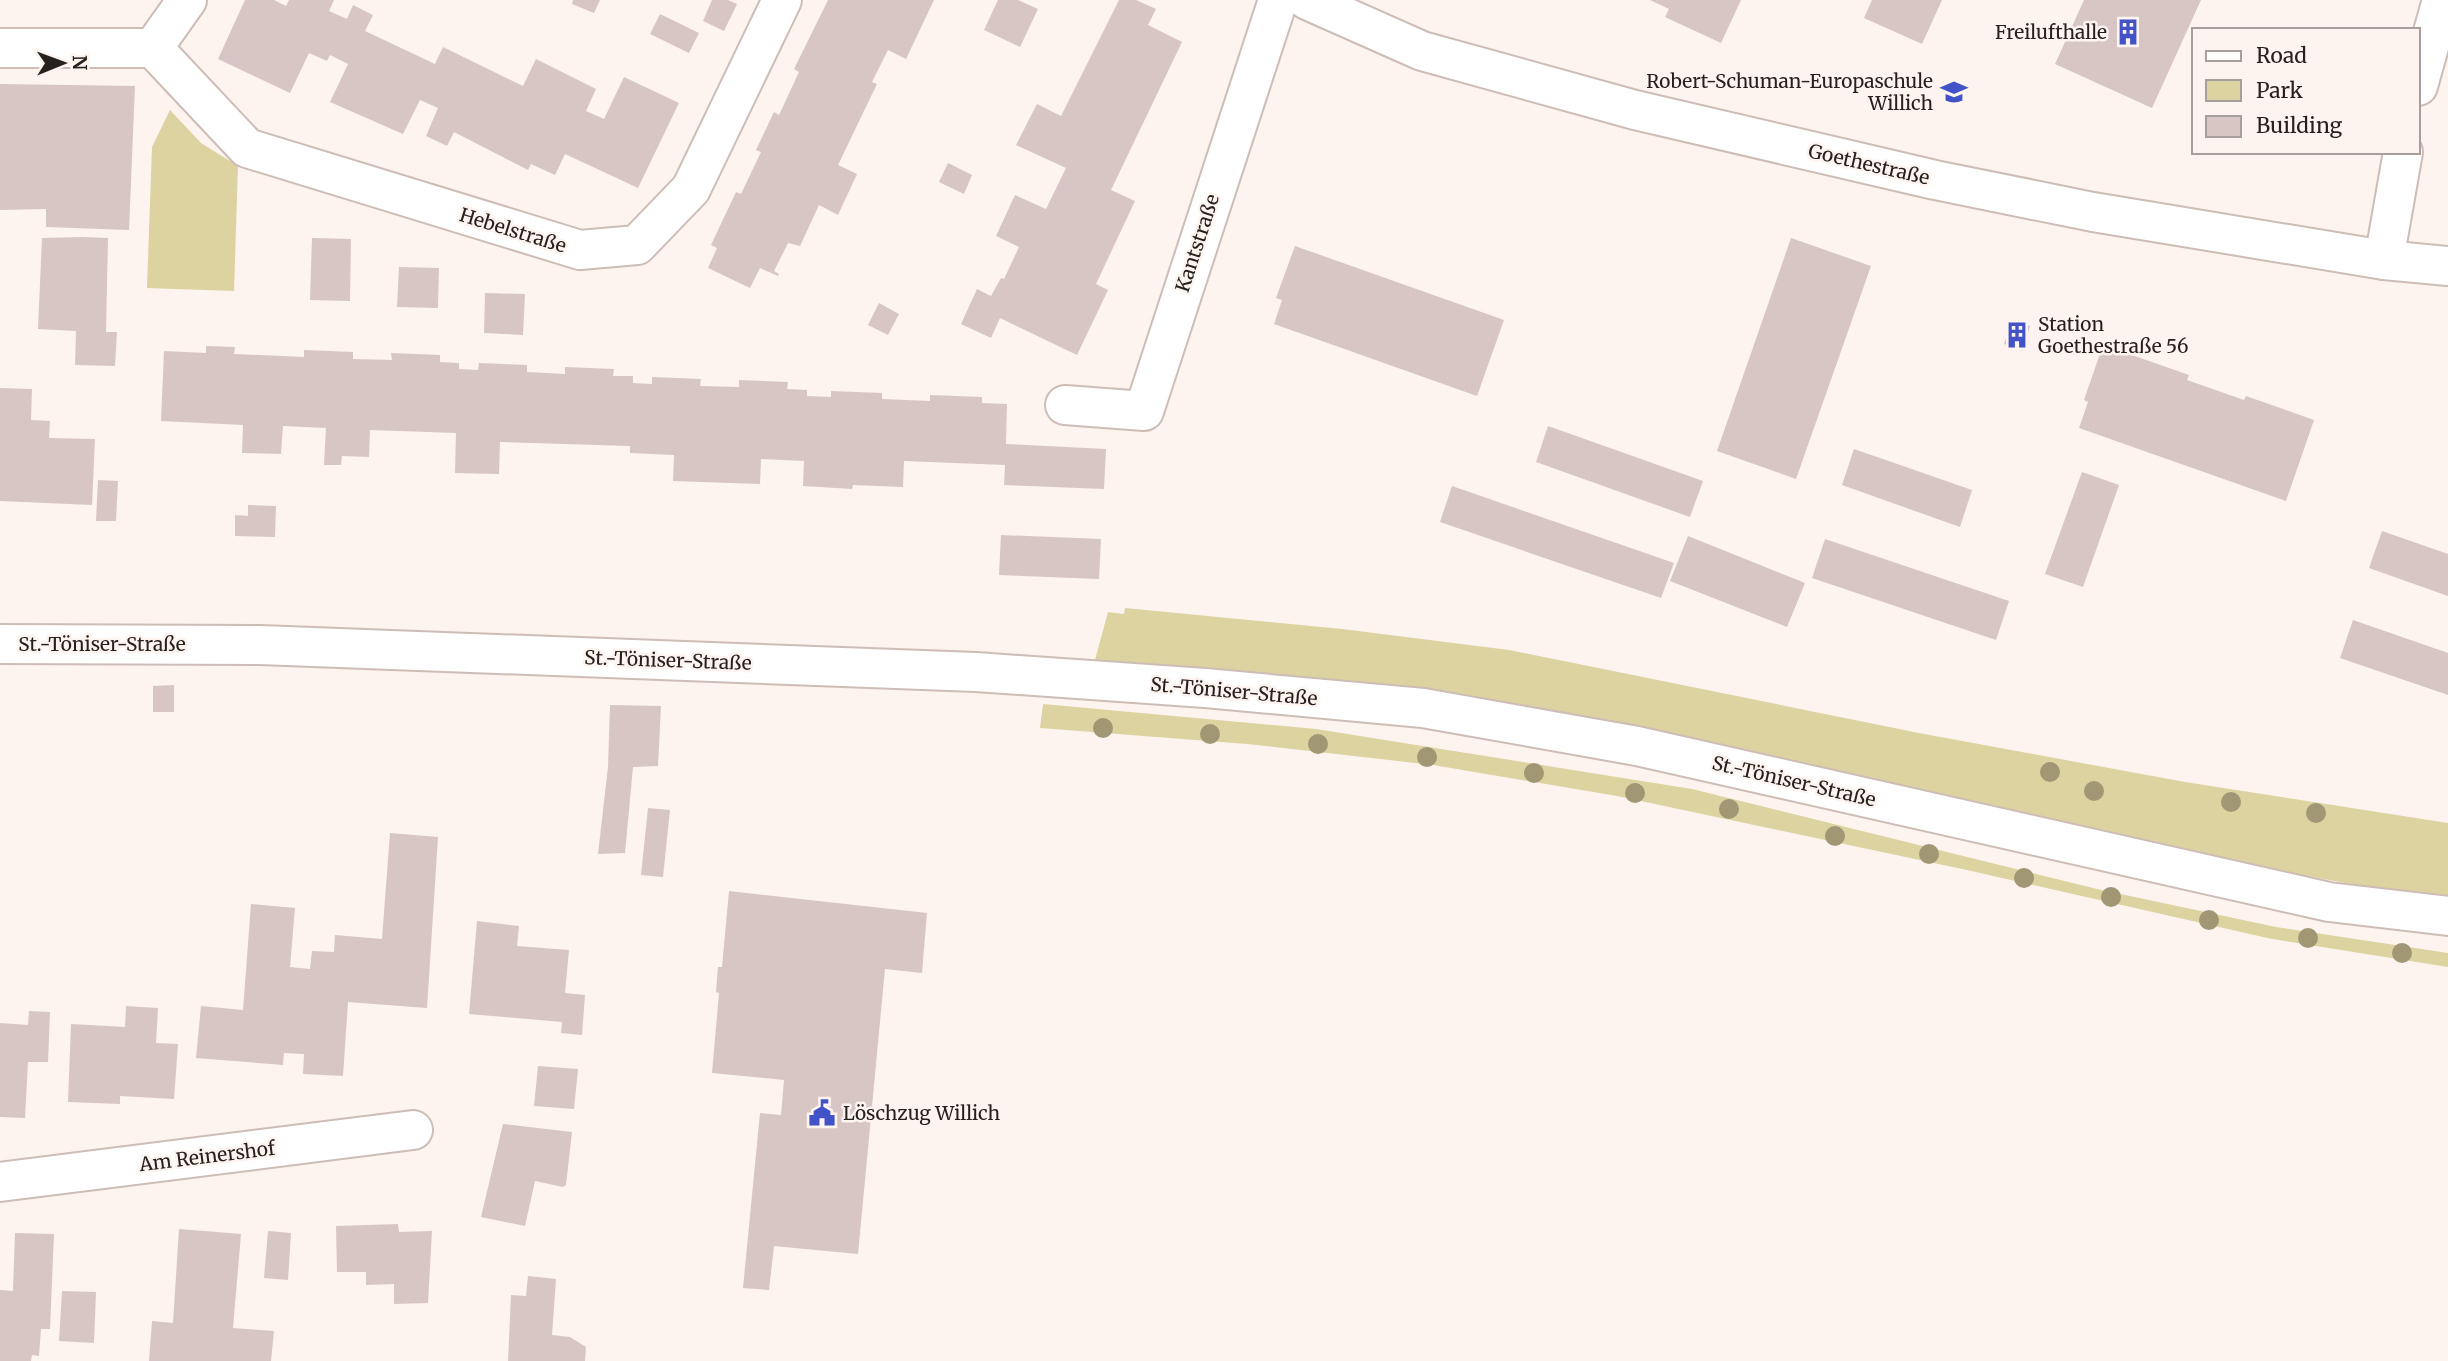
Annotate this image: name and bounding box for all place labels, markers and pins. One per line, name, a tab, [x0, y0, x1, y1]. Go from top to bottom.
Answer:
building icon: Freilufthalle	[2113, 17, 2143, 47]
place label: Freilufthalle	[1995, 20, 2107, 44]
place label: Robert-Schuman-Europaschule Willich	[1646, 69, 1933, 115]
school or university icon: Robert-Schuman-Europaschule Willich	[1939, 77, 1969, 107]
place label: Station Goethestraße 56	[2038, 312, 2188, 358]
building icon: Station Goethestraße 56	[2002, 320, 2032, 350]
public building icon: Löschzug Willich	[807, 1098, 837, 1128]
place label: Löschzug Willich	[843, 1101, 1000, 1125]

